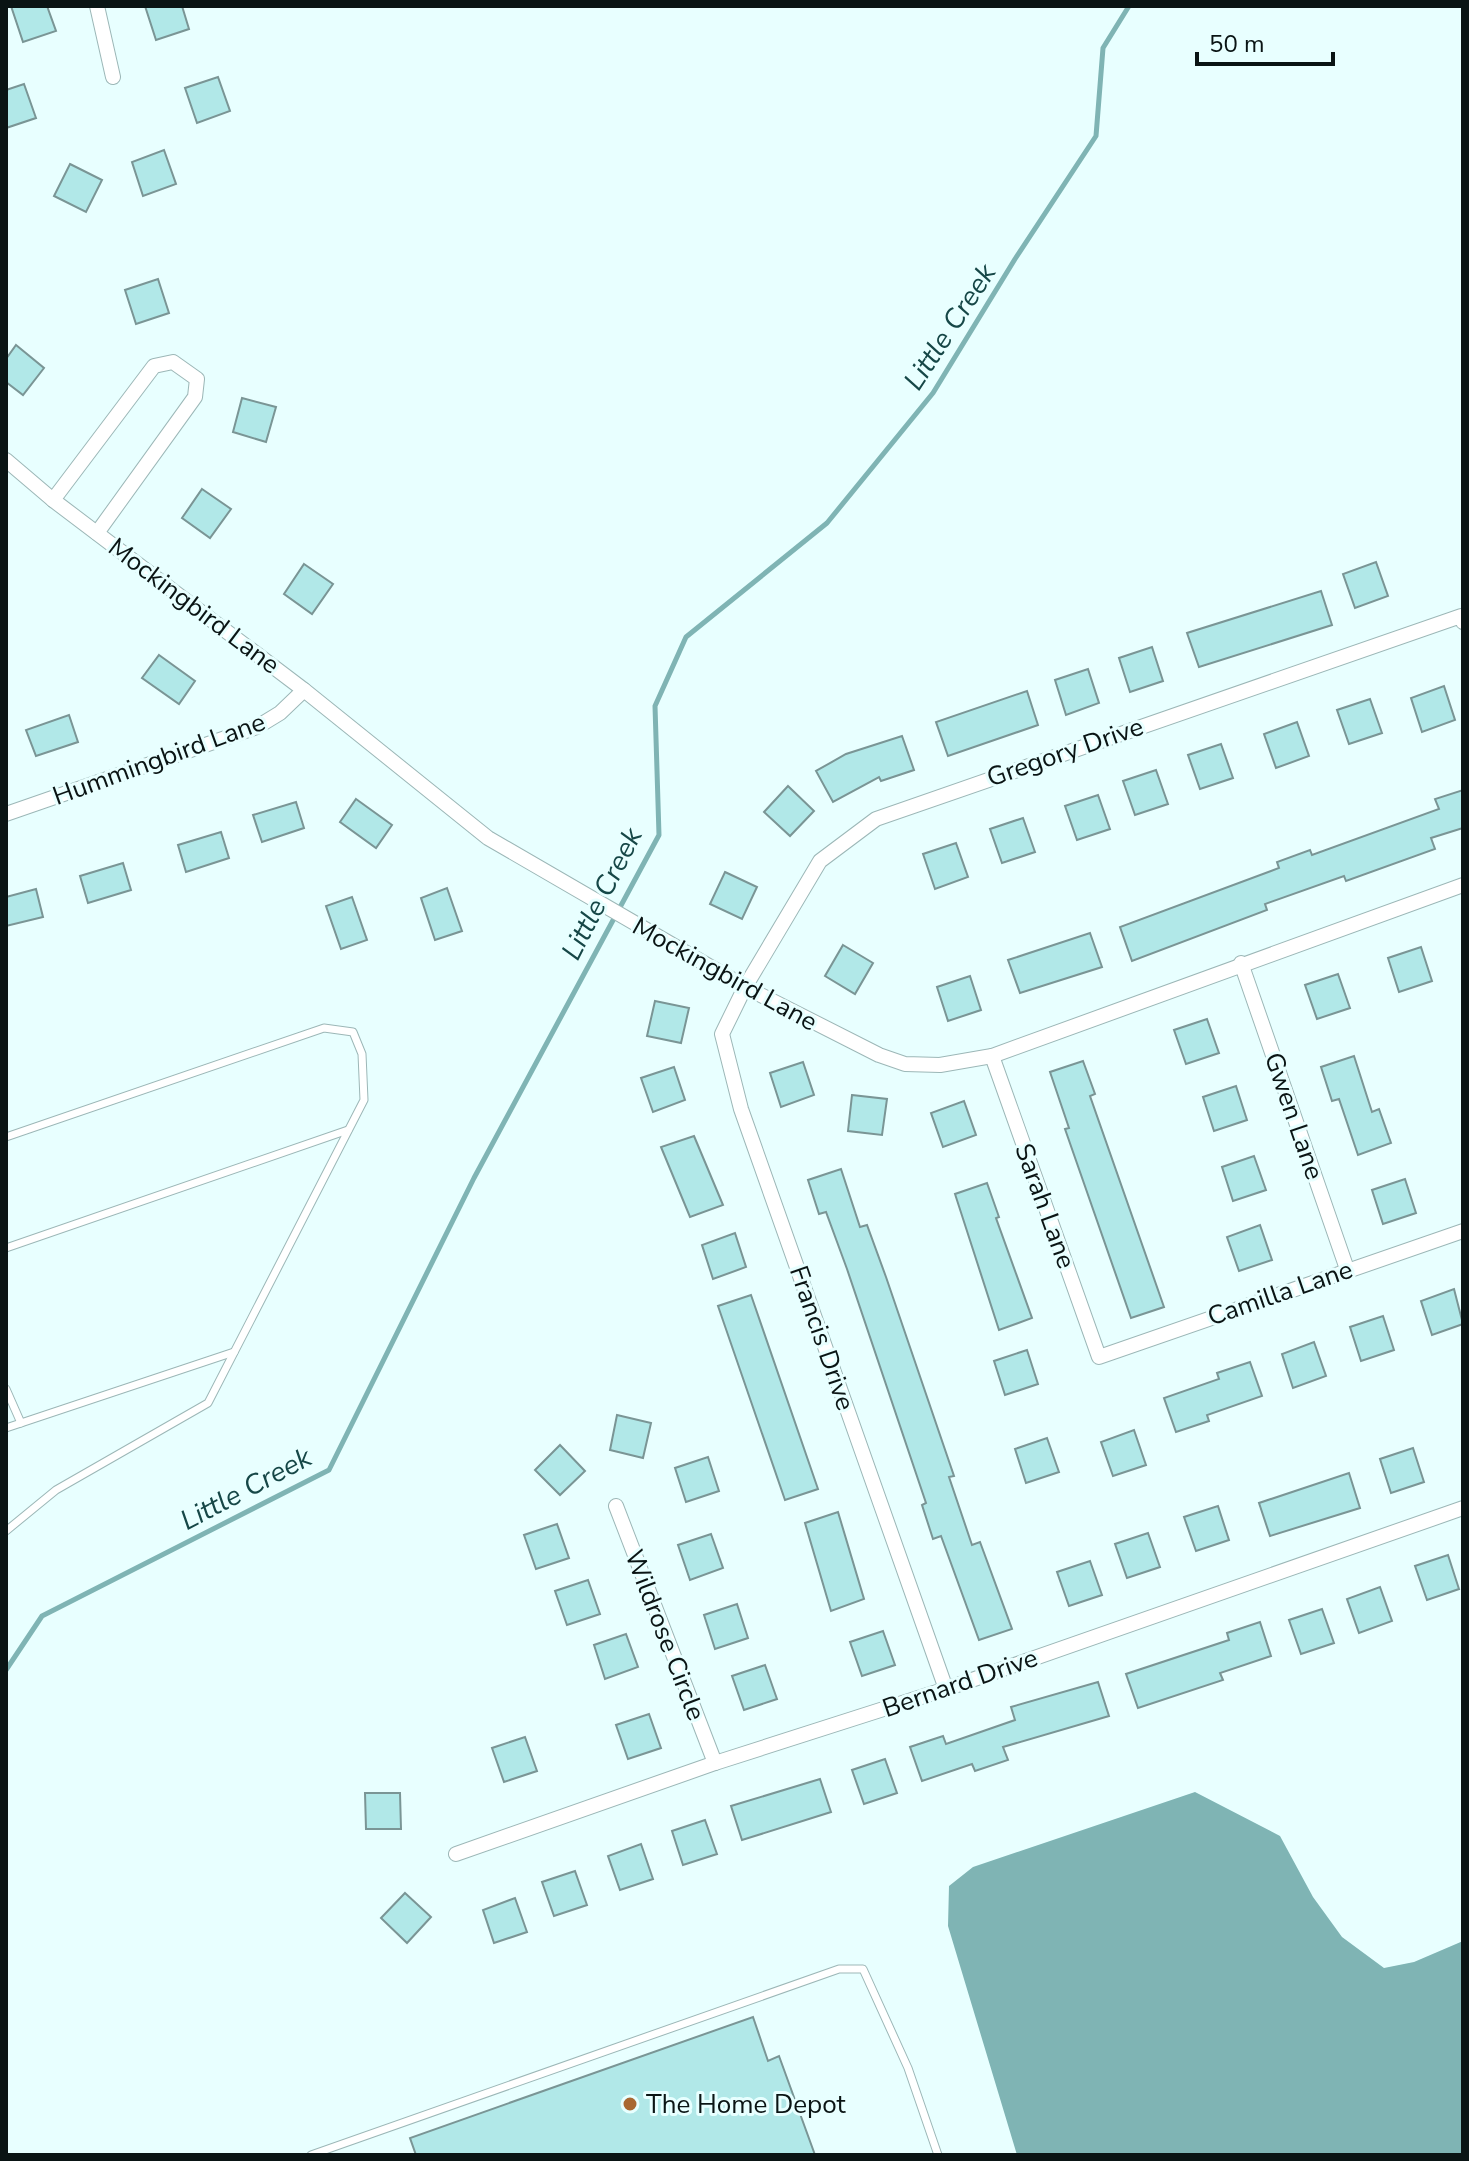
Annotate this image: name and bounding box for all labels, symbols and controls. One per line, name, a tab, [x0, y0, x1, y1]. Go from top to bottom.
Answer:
scale bar	[1197, 16, 1333, 66]
text: 50 m	[1209, 28, 1265, 60]
water label: Little Creek	[895, 256, 1006, 398]
street label: Mockingbird Lane	[101, 530, 287, 682]
street label: Hummingbird Lane	[48, 704, 270, 814]
street label: Gregory Drive	[982, 709, 1148, 795]
water label: Little Creek	[552, 820, 652, 967]
street label: Mockingbird Lane	[626, 909, 824, 1039]
street label: Gwen Lane	[1256, 1048, 1332, 1184]
street label: Sarah Lane	[1006, 1139, 1084, 1273]
street label: Camilla Lane	[1203, 1252, 1357, 1334]
street label: Francis Drive	[781, 1261, 863, 1415]
water label: Little Creek	[174, 1438, 319, 1539]
street label: Wildrose Circle	[616, 1545, 714, 1725]
street label: Bernard Drive	[878, 1640, 1042, 1726]
place label: The Home Depot	[646, 2087, 847, 2122]
marker: The Home Depot	[621, 2095, 639, 2113]

